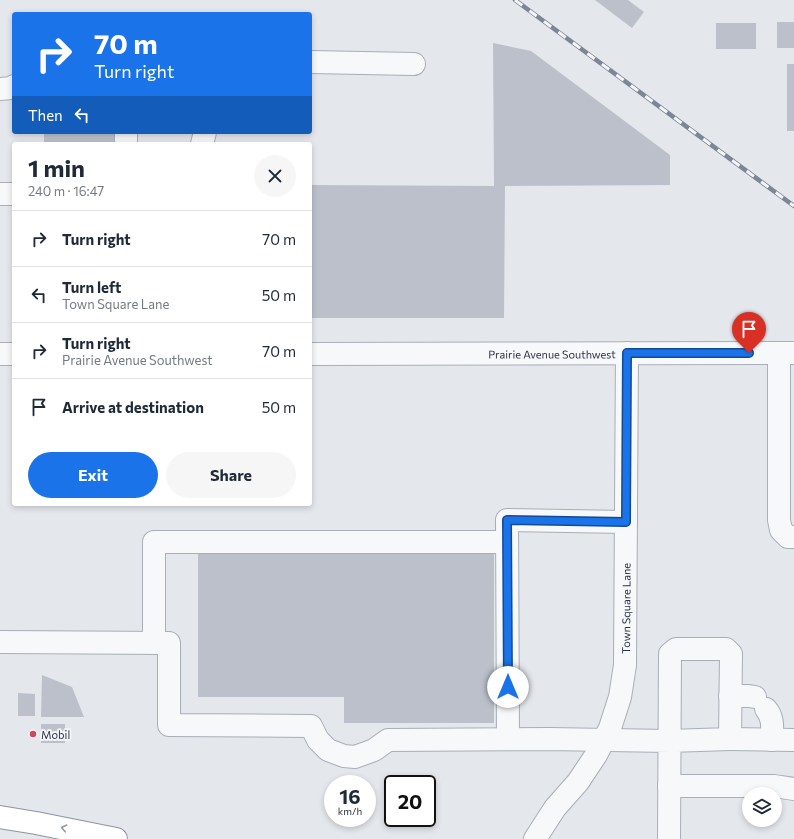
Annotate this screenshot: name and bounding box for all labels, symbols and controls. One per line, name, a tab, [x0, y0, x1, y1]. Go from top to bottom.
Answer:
text: 70 m	[94, 26, 158, 60]
icon: right	[28, 28, 80, 80]
text: Turn right	[94, 60, 174, 82]
icon: left	[71, 104, 93, 126]
text: Then	[28, 106, 63, 124]
text: 1 min	[28, 153, 85, 182]
button: close	[254, 155, 296, 197]
text: 240 m · 16:47	[28, 183, 104, 199]
icon: right	[28, 228, 50, 250]
text: Turn right	[62, 230, 131, 248]
text: 70 m	[262, 230, 296, 248]
text: Turn left	[62, 278, 121, 296]
icon: left	[28, 284, 50, 306]
text: 50 m	[262, 286, 296, 304]
text: Town Square Lane	[62, 296, 169, 312]
pin	[732, 312, 766, 353]
icon: arrive	[738, 318, 760, 340]
text: Turn right	[62, 334, 131, 352]
icon: right	[28, 340, 50, 362]
text: 70 m	[262, 342, 296, 360]
street label: Prairie Avenue Southwest	[488, 347, 616, 360]
text: Prairie Avenue Southwest	[62, 352, 213, 368]
icon: arrive	[28, 396, 50, 418]
text: Arrive at destination	[62, 398, 204, 416]
text: 50 m	[262, 398, 296, 416]
button: Exit	[28, 452, 158, 498]
button: Share	[166, 452, 296, 498]
street label: Town Square Lane	[619, 563, 632, 654]
position arrow	[487, 666, 529, 708]
place label: Mobil	[41, 728, 70, 741]
marker: Mobil	[28, 729, 38, 739]
speed limit sign: 20	[384, 775, 436, 827]
text: 16	[339, 784, 361, 808]
map controls	[742, 787, 782, 827]
button: layers	[742, 787, 782, 827]
text: km/h	[338, 805, 362, 817]
one-way arrow	[61, 825, 67, 833]

